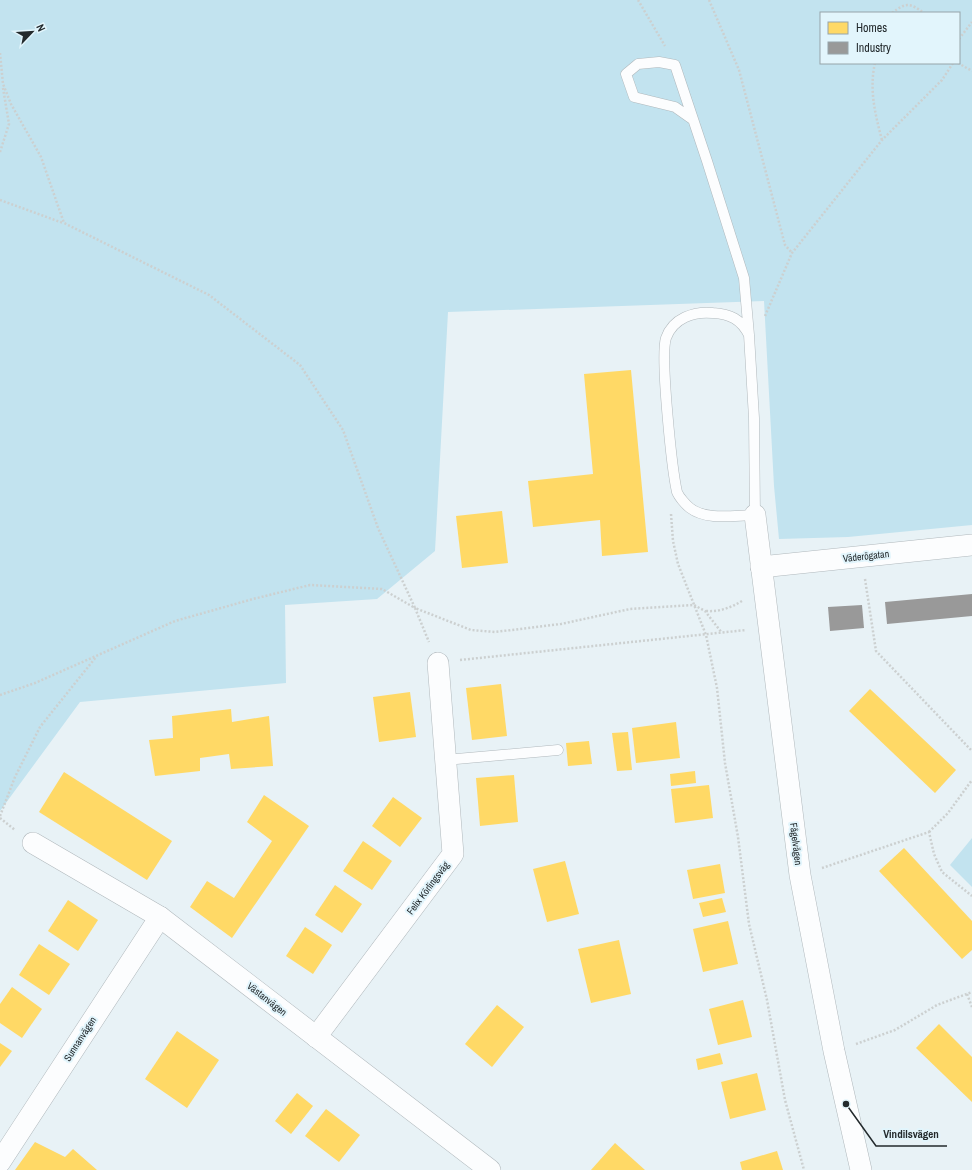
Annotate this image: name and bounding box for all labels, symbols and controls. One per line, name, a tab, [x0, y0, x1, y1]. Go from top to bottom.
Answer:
north arrow	[12, 12, 52, 52]
legend	[820, 12, 960, 64]
text: Homes	[856, 20, 887, 36]
text: N	[33, 22, 49, 34]
text: Industry	[856, 40, 891, 56]
street label: Väderögatan	[842, 547, 890, 565]
street label: Fågelvägen	[787, 822, 805, 866]
street label: Felix Körlingsväg	[404, 859, 452, 917]
street label: Västanvägen	[244, 979, 290, 1019]
street label: Sunnanvägen	[61, 1014, 99, 1064]
callout: Vindilsvägen	[876, 1123, 947, 1146]
text: Vindilsvägen	[883, 1127, 939, 1141]

